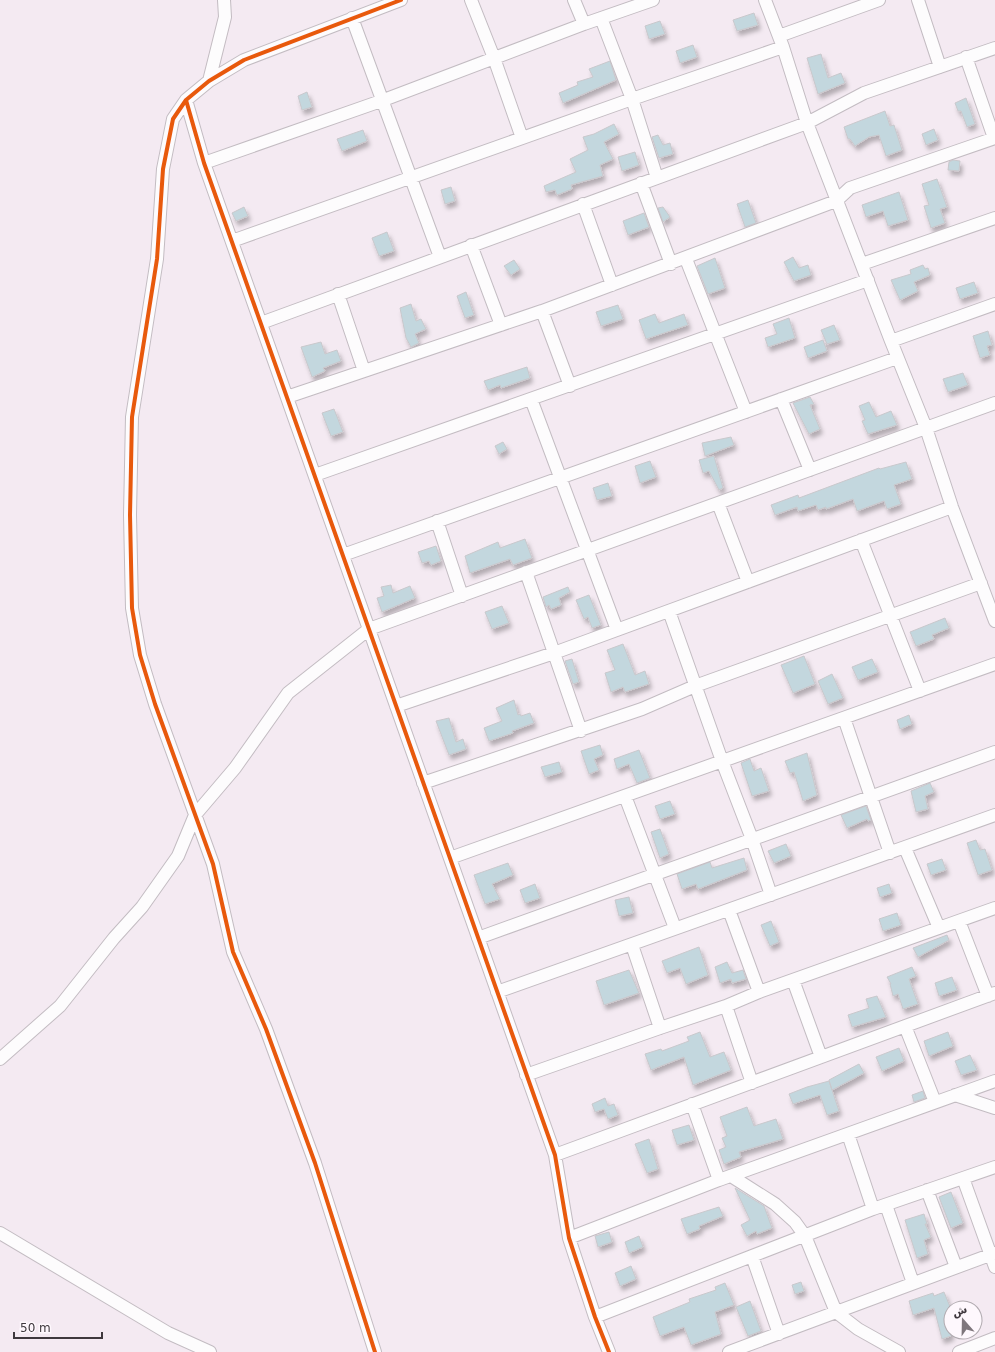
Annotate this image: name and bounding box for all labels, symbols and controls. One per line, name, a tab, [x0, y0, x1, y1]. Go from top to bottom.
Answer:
north arrow	[943, 1300, 983, 1340]
text: ش	[950, 1302, 969, 1320]
scale bar	[14, 1314, 102, 1340]
text: 50 m	[20, 1321, 51, 1335]

